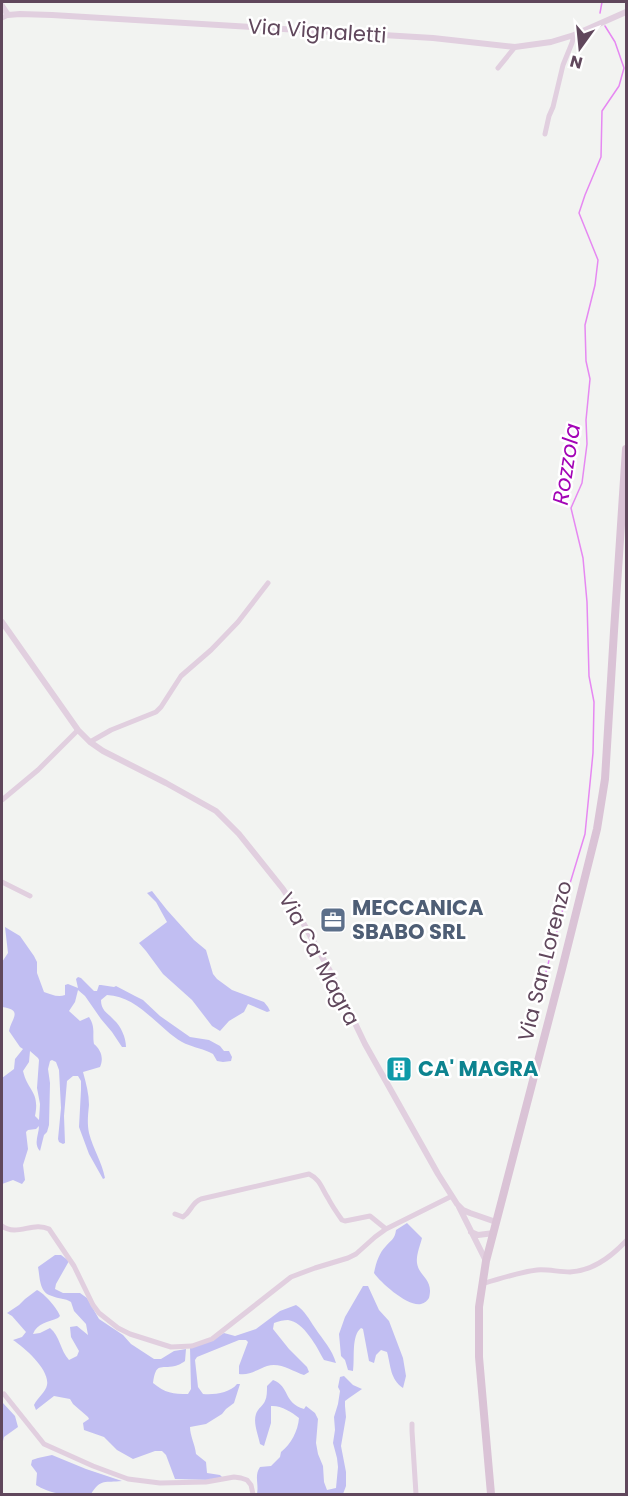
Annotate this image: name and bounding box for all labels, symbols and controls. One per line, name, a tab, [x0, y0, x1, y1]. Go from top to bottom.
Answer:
street label: Via Vignaletti	[247, 11, 387, 50]
north arrow	[550, 18, 610, 78]
text: N	[567, 49, 585, 75]
water label: Rozzola	[545, 421, 588, 507]
street label: Via San Lorenzo	[511, 878, 578, 1044]
street label: Via Ca' Magra	[272, 887, 367, 1030]
place label: MECCANICA SBABO SRL	[352, 893, 484, 946]
office icon: MECCANICA SBABO SRL	[318, 905, 348, 935]
building icon: CA' MAGRA	[384, 1054, 414, 1084]
place label: CA' MAGRA	[418, 1054, 539, 1083]

